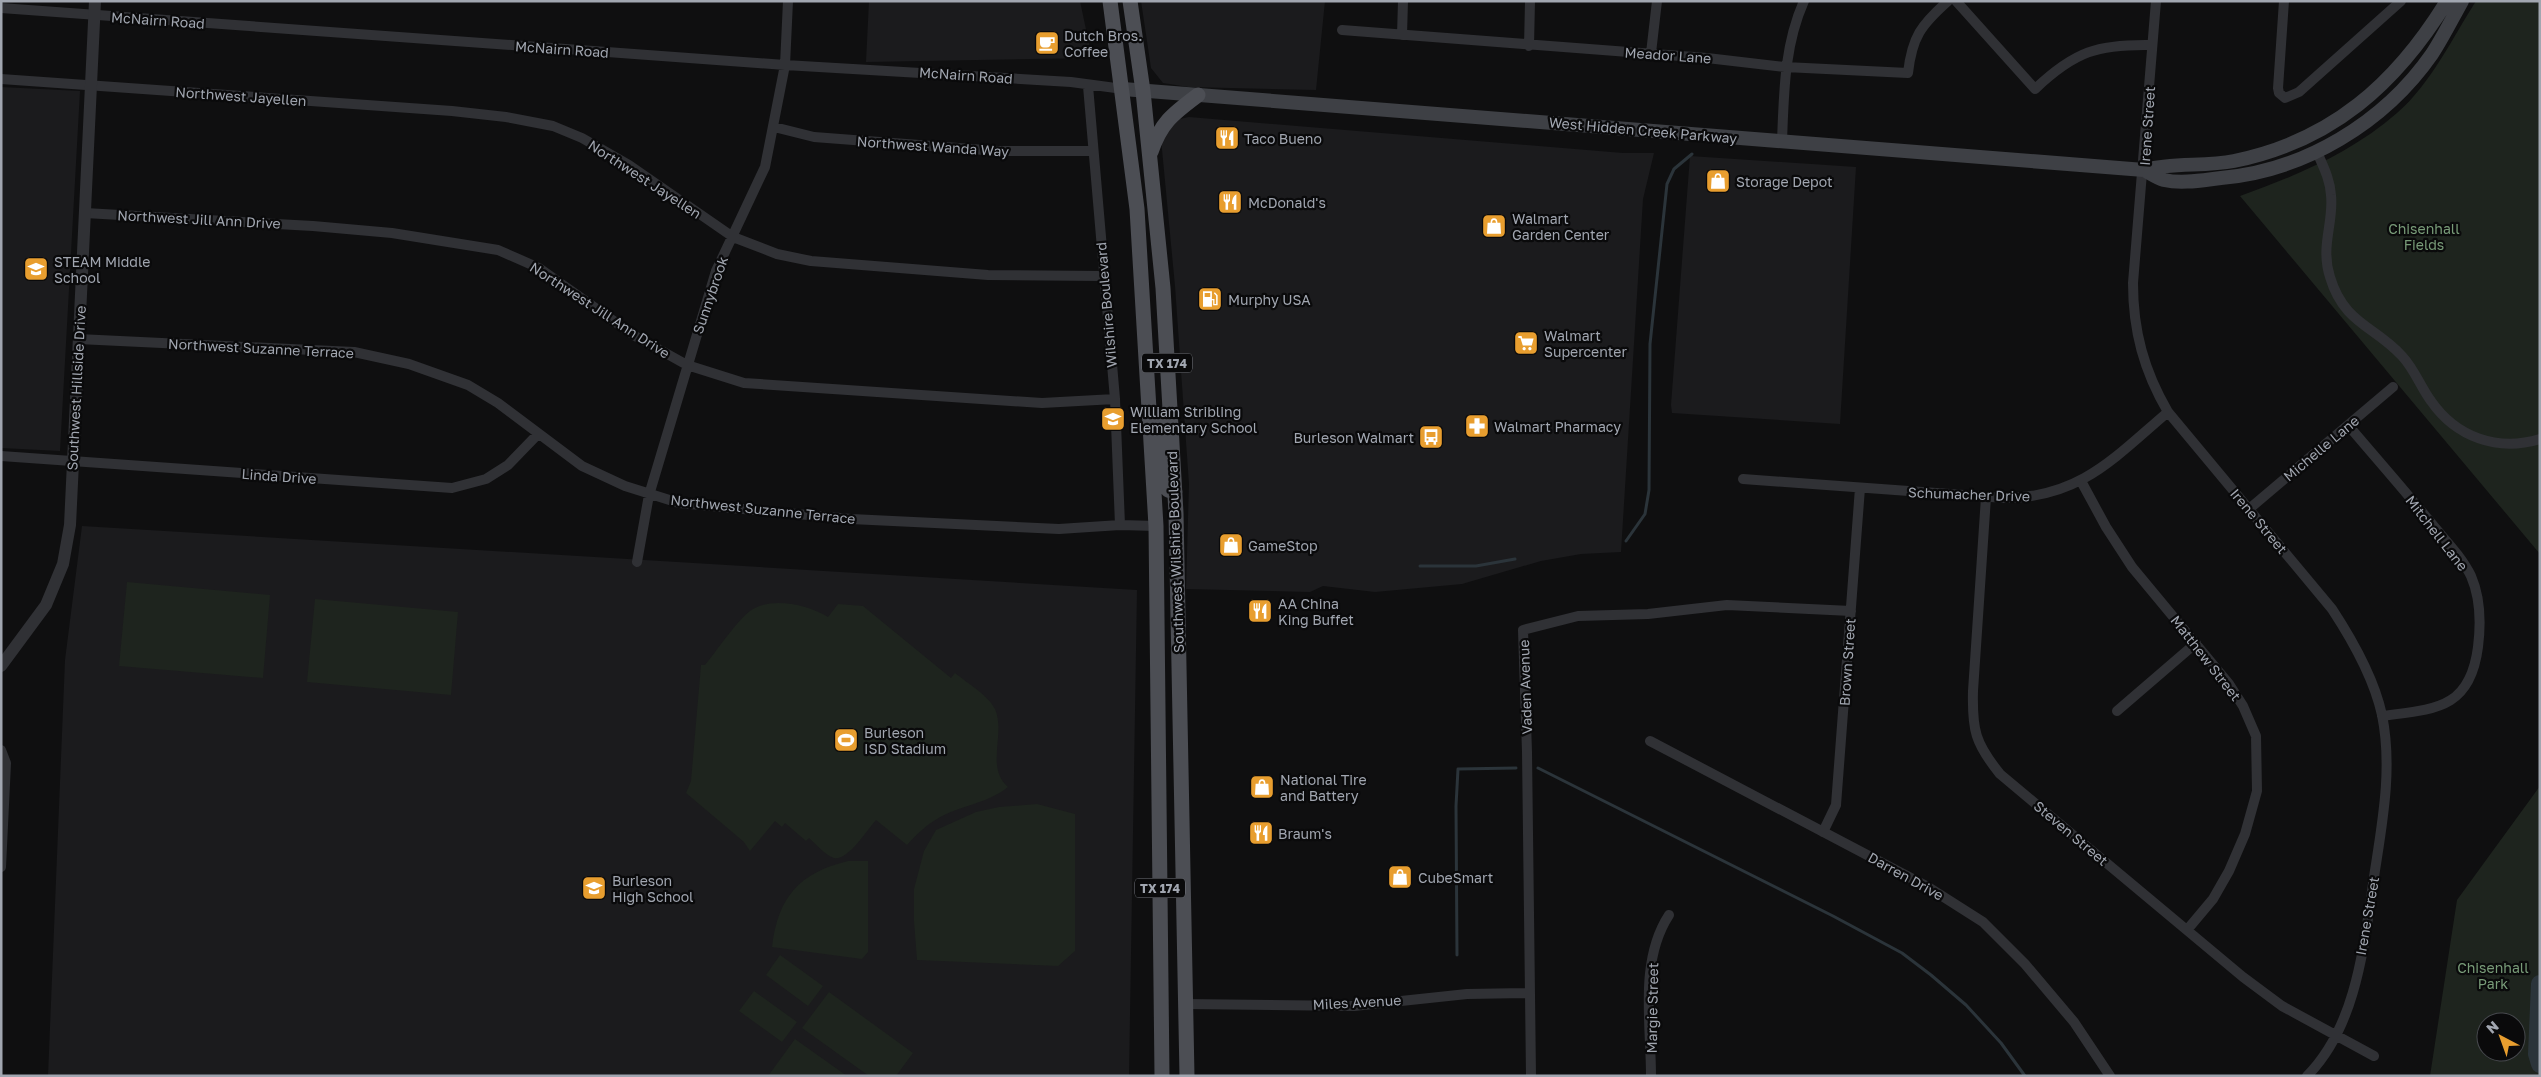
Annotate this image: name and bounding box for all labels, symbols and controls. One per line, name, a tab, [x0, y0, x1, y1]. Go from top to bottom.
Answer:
street label: McNairn Road	[111, 8, 205, 32]
place label: Dutch Bros. Coffee	[1064, 27, 1142, 60]
cafe icon: Dutch Bros. Coffee	[1034, 30, 1060, 56]
street label: McNairn Road	[515, 37, 609, 61]
street label: Meador Lane	[1624, 43, 1712, 67]
street label: McNairn Road	[919, 63, 1013, 87]
street label: Northwest Jayellen	[175, 83, 307, 109]
street label: Irene Street	[2136, 86, 2158, 166]
street label: West Hidden Creek Parkway	[1548, 113, 1738, 147]
restaurant icon: Taco Bueno	[1214, 125, 1240, 151]
place label: Taco Bueno	[1244, 130, 1322, 147]
street label: Northwest Wanda Way	[856, 132, 1010, 160]
street label: Northwest Jayellen	[585, 136, 705, 222]
shop icon: Storage Depot	[1705, 168, 1731, 194]
place label: Storage Depot	[1736, 173, 1833, 190]
restaurant icon: McDonald's	[1217, 189, 1243, 215]
place label: McDonald's	[1248, 194, 1326, 211]
street label: Northwest Jill Ann Drive	[117, 206, 281, 232]
place label: Walmart Garden Center	[1512, 210, 1610, 243]
shop icon: Walmart Garden Center	[1481, 213, 1507, 239]
park label: Chisenhall Fields	[2388, 220, 2460, 253]
street label: Wilshire Boulevard	[1092, 241, 1120, 369]
place label: STEAM Middle School	[54, 253, 150, 286]
street label: Sunnybrook	[689, 254, 731, 336]
school or university icon: STEAM Middle School	[23, 256, 49, 282]
street label: Northwest Jill Ann Drive	[527, 258, 673, 362]
fuel station icon: Murphy USA	[1197, 286, 1223, 312]
place label: Murphy USA	[1228, 291, 1311, 308]
street label: Southwest Hillside Drive	[63, 305, 89, 471]
place label: Walmart Supercenter	[1544, 327, 1627, 360]
supermarket icon: Walmart Supercenter	[1513, 330, 1539, 356]
street label: Northwest Suzanne Terrace	[168, 335, 354, 361]
road number: TX 174	[1142, 353, 1192, 372]
place label: William Stribling Elementary School	[1130, 403, 1257, 436]
school or university icon: William Stribling Elementary School	[1100, 406, 1126, 432]
street label: Michelle Lane	[2280, 411, 2362, 485]
pharmacy icon: Walmart Pharmacy	[1464, 413, 1490, 439]
place label: Walmart Pharmacy	[1494, 418, 1621, 435]
bus stop icon: Burleson Walmart	[1418, 424, 1444, 450]
place label: Burleson Walmart	[1293, 429, 1414, 446]
street label: Southwest Wilshire Boulevard	[1163, 451, 1187, 653]
street label: Linda Drive	[241, 465, 317, 487]
street label: Schumacher Drive	[1908, 483, 2030, 505]
street label: Irene Street	[2227, 485, 2291, 557]
street label: Northwest Suzanne Terrace	[670, 491, 856, 527]
street label: Mitchell Lane	[2402, 492, 2472, 574]
shop icon: GameStop	[1218, 532, 1244, 558]
place label: GameStop	[1248, 537, 1318, 554]
place label: AA China King Buffet	[1278, 595, 1354, 628]
restaurant icon: AA China King Buffet	[1247, 598, 1273, 624]
street label: Matthew Street	[2167, 612, 2245, 704]
street label: Brown Street	[1835, 618, 1859, 706]
street label: Vaden Avenue	[1515, 639, 1535, 735]
place label: Burleson ISD Stadium	[864, 724, 946, 757]
sports icon: Burleson ISD Stadium	[833, 727, 859, 753]
place label: National Tire and Battery	[1280, 771, 1367, 804]
shop icon: National Tire and Battery	[1249, 774, 1275, 800]
street label: Steven Street	[2031, 797, 2111, 869]
restaurant icon: Braum's	[1248, 820, 1274, 846]
place label: Braum's	[1278, 825, 1332, 842]
street label: Darren Drive	[1865, 848, 1947, 904]
shop icon: CubeSmart	[1387, 864, 1413, 890]
place label: CubeSmart	[1418, 869, 1493, 886]
place label: Burleson High School	[612, 872, 694, 905]
school or university icon: Burleson High School	[581, 875, 607, 901]
street label: Irene Street	[2352, 875, 2382, 957]
road number: TX 174	[1135, 878, 1185, 898]
park label: Chisenhall Park	[2457, 959, 2529, 992]
street label: Margie Street	[1643, 963, 1661, 1053]
street label: Miles Avenue	[1312, 991, 1402, 1013]
north arrow	[2476, 1012, 2526, 1062]
text: N	[2483, 1017, 2502, 1037]

